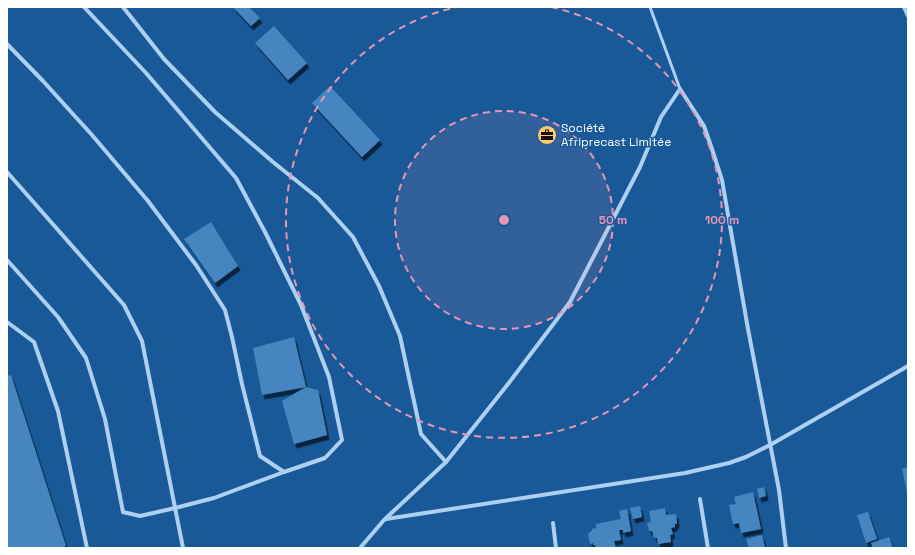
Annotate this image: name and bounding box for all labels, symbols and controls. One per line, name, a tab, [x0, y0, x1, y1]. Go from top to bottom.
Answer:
place label: Société Afriprecast Limitée	[561, 120, 671, 150]
office icon: Société Afriprecast Limitée	[536, 124, 558, 146]
text: 50 m	[599, 212, 627, 228]
text: 100 m	[705, 212, 739, 228]
centre of rings	[497, 213, 511, 227]

